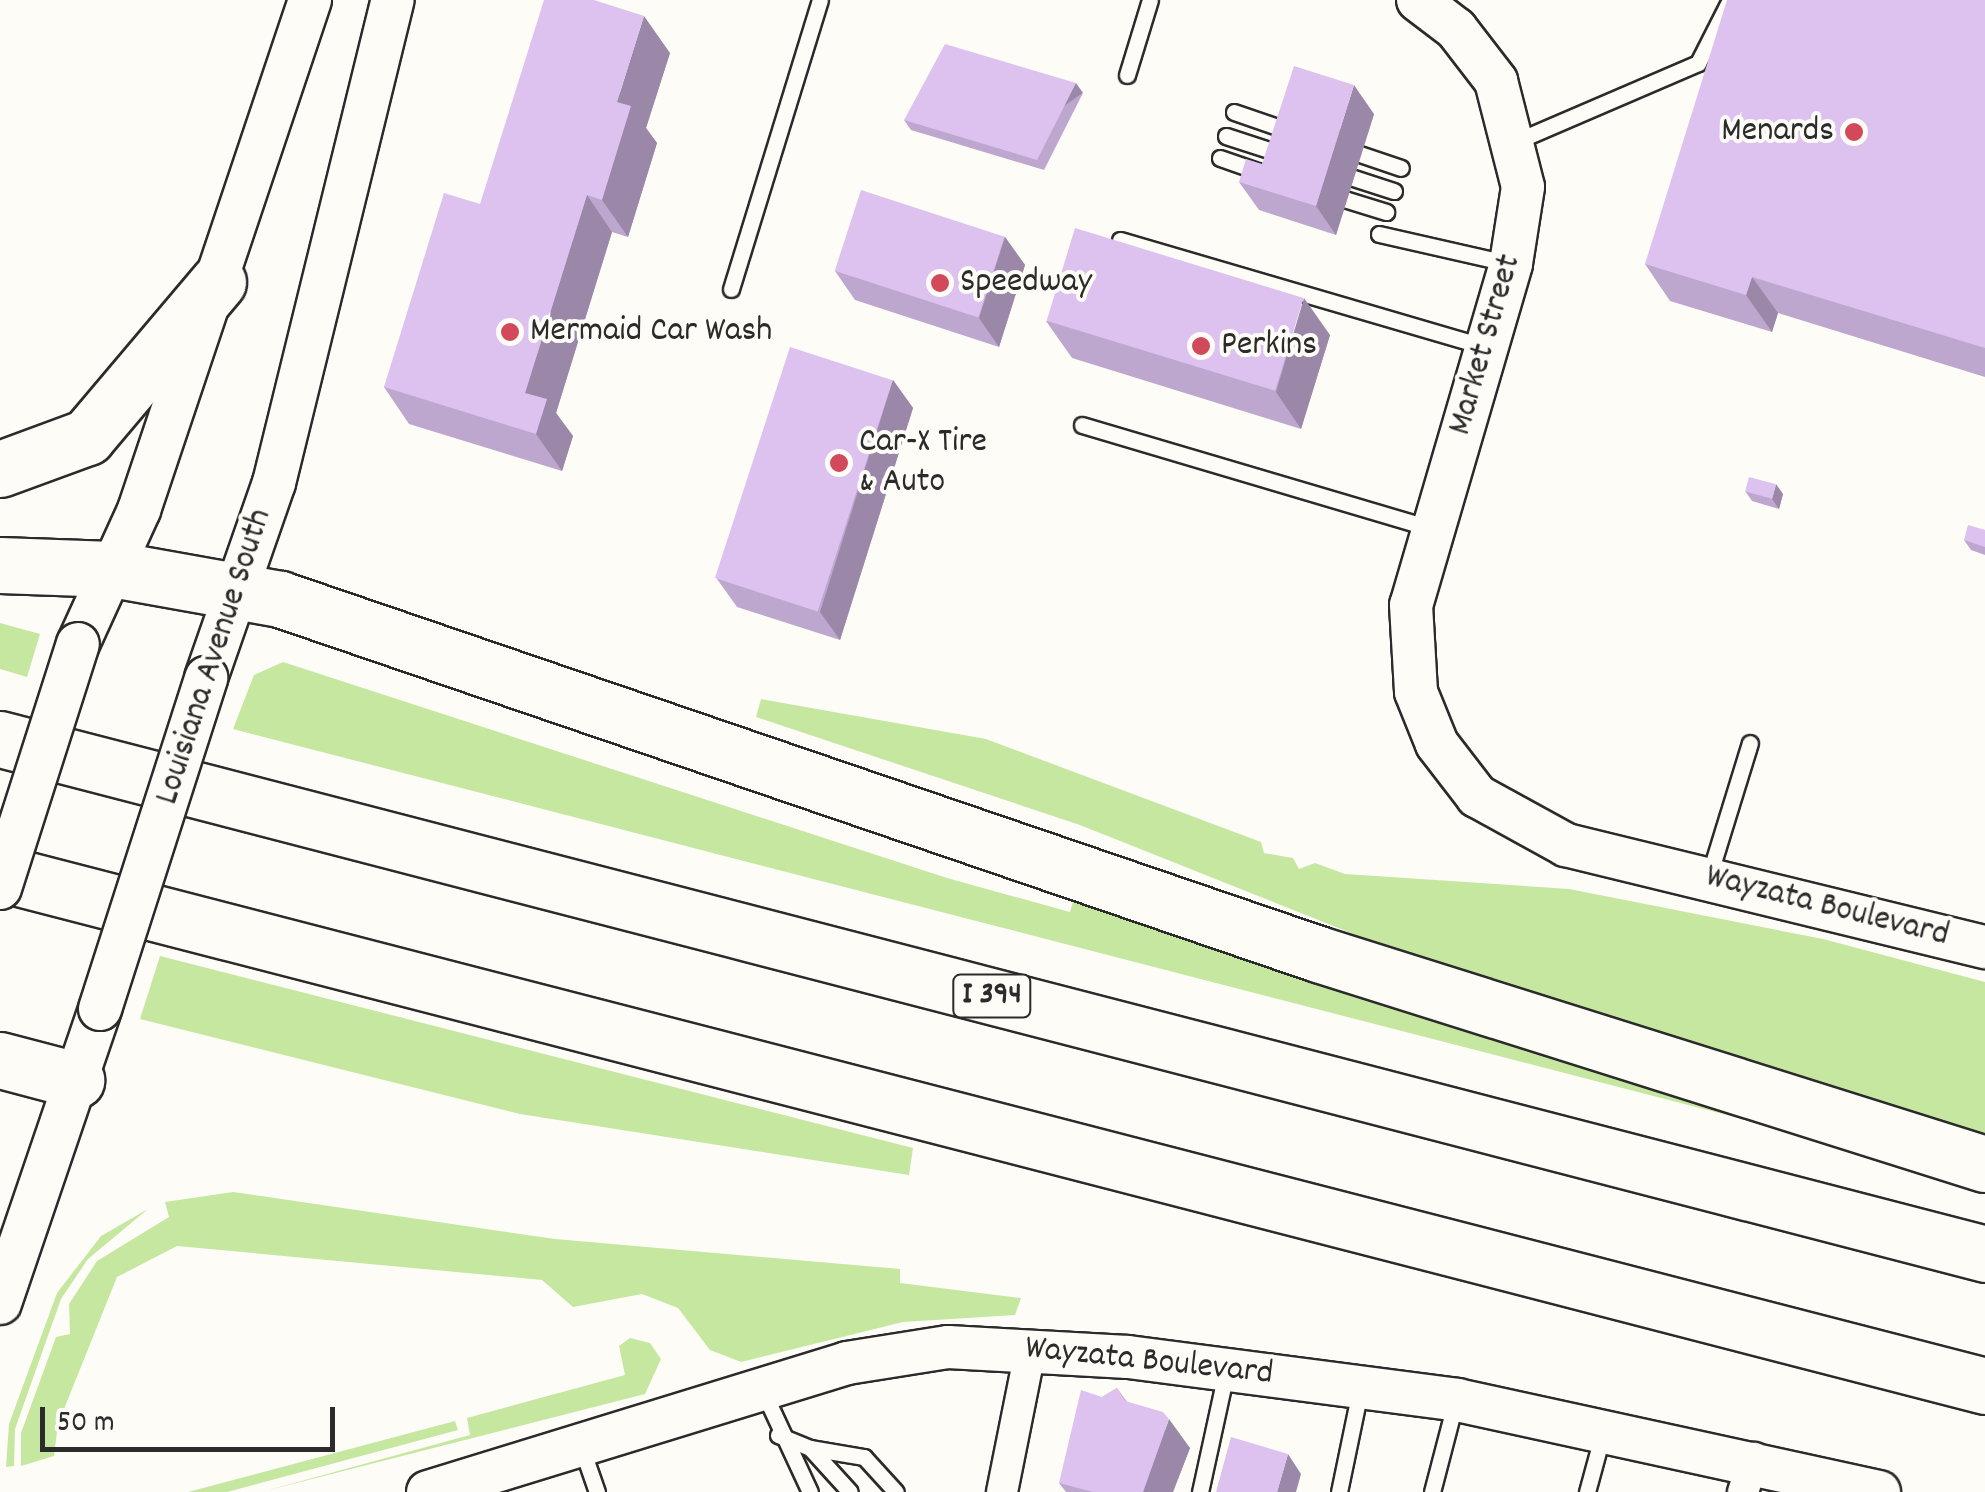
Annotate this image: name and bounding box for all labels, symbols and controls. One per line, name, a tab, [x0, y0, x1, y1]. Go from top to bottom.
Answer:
place label: Menards	[1721, 111, 1834, 153]
marker: Menards	[1843, 121, 1865, 143]
street label: Market Street	[1440, 250, 1532, 440]
place label: Speedway	[960, 262, 1092, 304]
marker: Speedway	[929, 272, 951, 294]
place label: Mermaid Car Wash	[530, 311, 772, 353]
marker: Mermaid Car Wash	[499, 321, 521, 343]
place label: Perkins	[1221, 325, 1317, 367]
marker: Perkins	[1190, 335, 1212, 357]
place label: Car-X Tire & Auto	[859, 422, 987, 504]
marker: Car-X Tire & Auto	[828, 452, 850, 474]
street label: Louisiana Avenue South	[147, 504, 283, 810]
street label: Wayzata Boulevard	[1701, 856, 1953, 958]
road number: I 394	[952, 969, 1032, 1023]
street label: Wayzata Boulevard	[1023, 1328, 1275, 1396]
scale bar	[45, 1387, 340, 1449]
text: 50 m	[57, 1403, 115, 1446]

